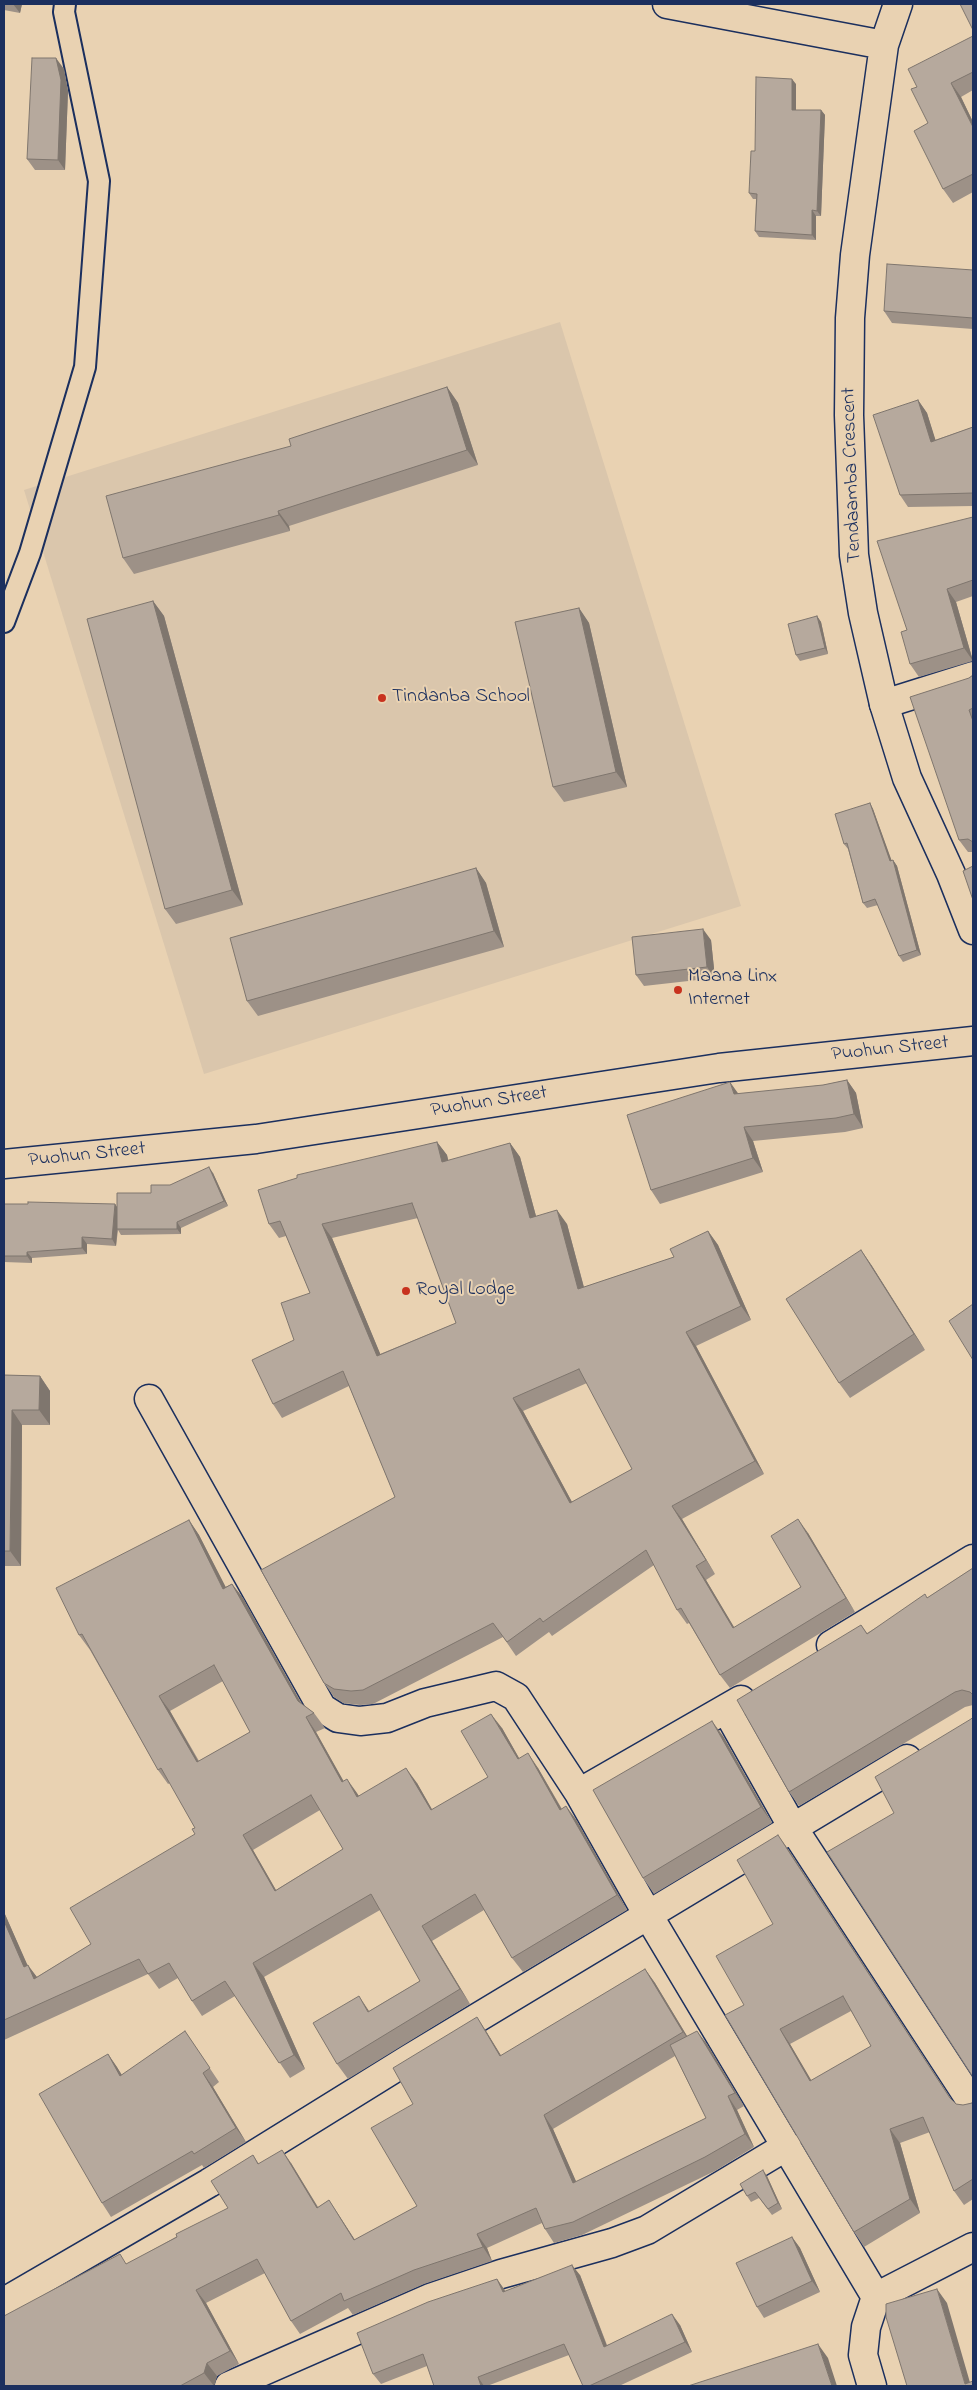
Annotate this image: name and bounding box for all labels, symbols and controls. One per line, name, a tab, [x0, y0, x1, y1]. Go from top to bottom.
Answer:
street label: Tendaamba Crescent	[838, 387, 868, 563]
place label: Tindanba School	[392, 686, 530, 710]
marker: Tindanba School	[376, 692, 388, 704]
place label: Maana Linx Internet	[688, 966, 777, 1013]
marker: Maana Linx Internet	[672, 984, 684, 996]
street label: Puohun Street	[830, 1032, 950, 1068]
street label: Puohun Street	[429, 1082, 549, 1124]
street label: Puohun Street	[27, 1138, 147, 1174]
place label: Royal Lodge	[416, 1279, 515, 1303]
marker: Royal Lodge	[400, 1285, 412, 1297]

